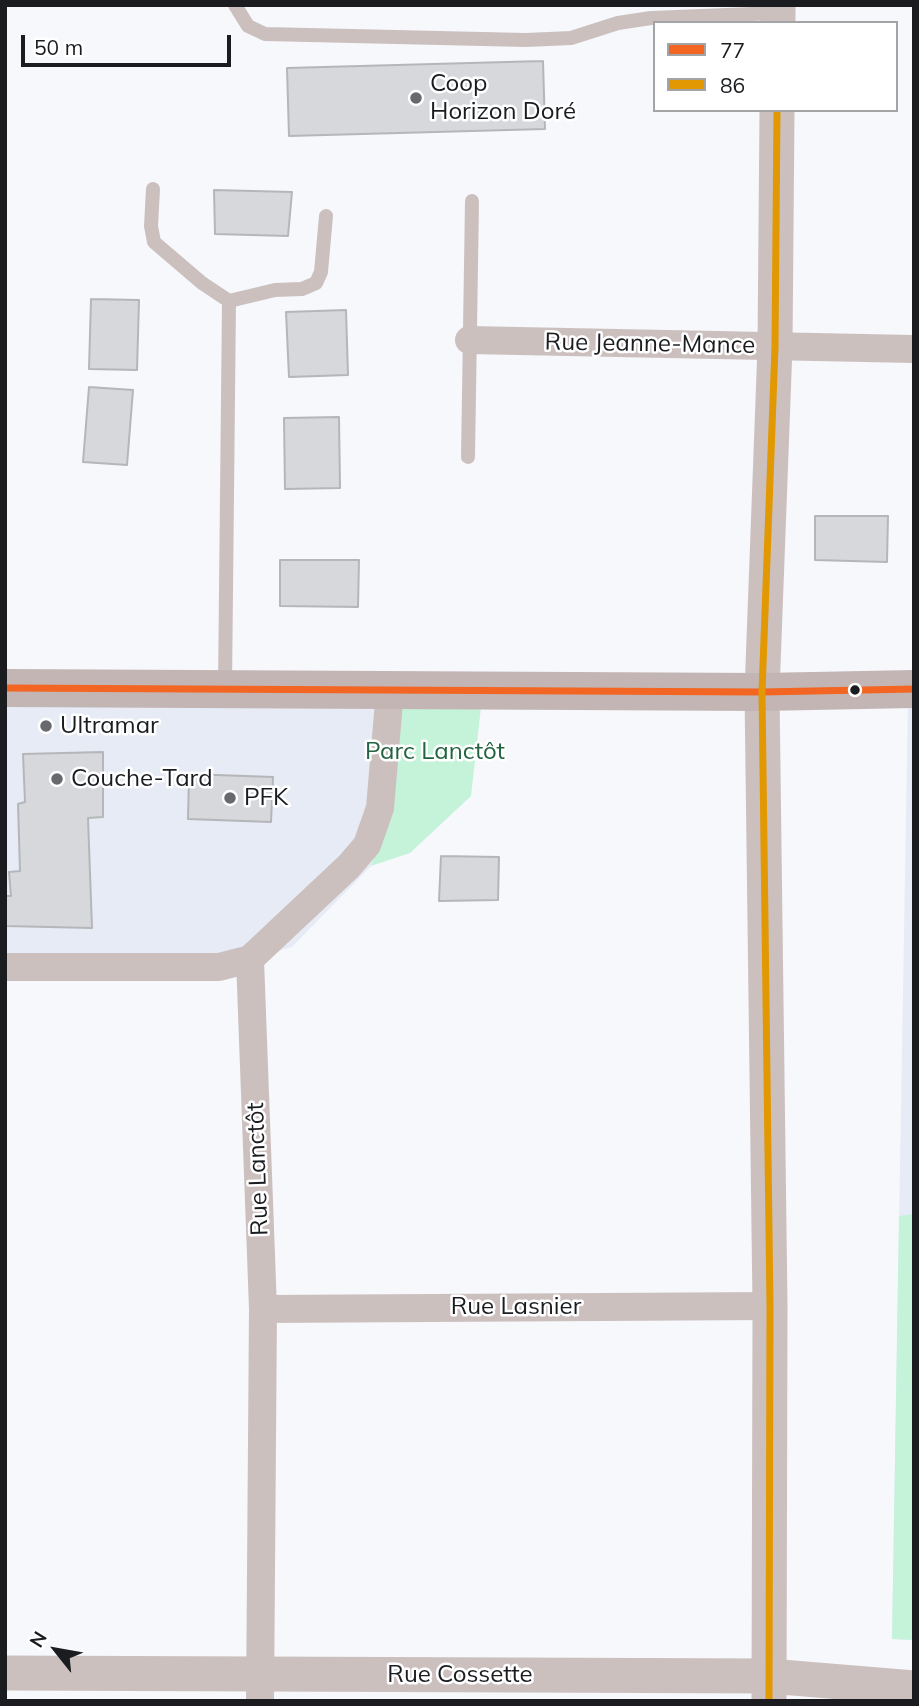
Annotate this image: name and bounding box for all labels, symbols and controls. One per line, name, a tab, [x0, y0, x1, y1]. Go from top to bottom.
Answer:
scale bar	[24, 21, 234, 65]
legend	[653, 21, 898, 112]
text: 50 m	[34, 34, 83, 60]
text: 77	[720, 37, 745, 63]
place label: Coop Horizon Doré	[430, 70, 576, 126]
text: 86	[720, 72, 745, 98]
marker: Coop Horizon Doré	[408, 90, 424, 106]
street label: Rue Jeanne-Mance	[544, 328, 756, 360]
unlabelled marker	[848, 683, 862, 697]
place label: Ultramar	[60, 712, 159, 740]
marker: Ultramar	[38, 718, 54, 734]
park label: Parc Lanctôt	[365, 738, 505, 766]
place label: Couche-Tard	[71, 765, 213, 793]
marker: Couche-Tard	[49, 771, 65, 787]
place label: PFK	[244, 784, 288, 812]
marker: PFK	[222, 790, 238, 806]
street label: Rue Lanctôt	[241, 1102, 275, 1236]
street label: Rue Lasnier	[451, 1293, 581, 1321]
north arrow	[21, 1615, 91, 1685]
text: N	[24, 1627, 52, 1652]
street label: Rue Cossette	[387, 1661, 533, 1689]

